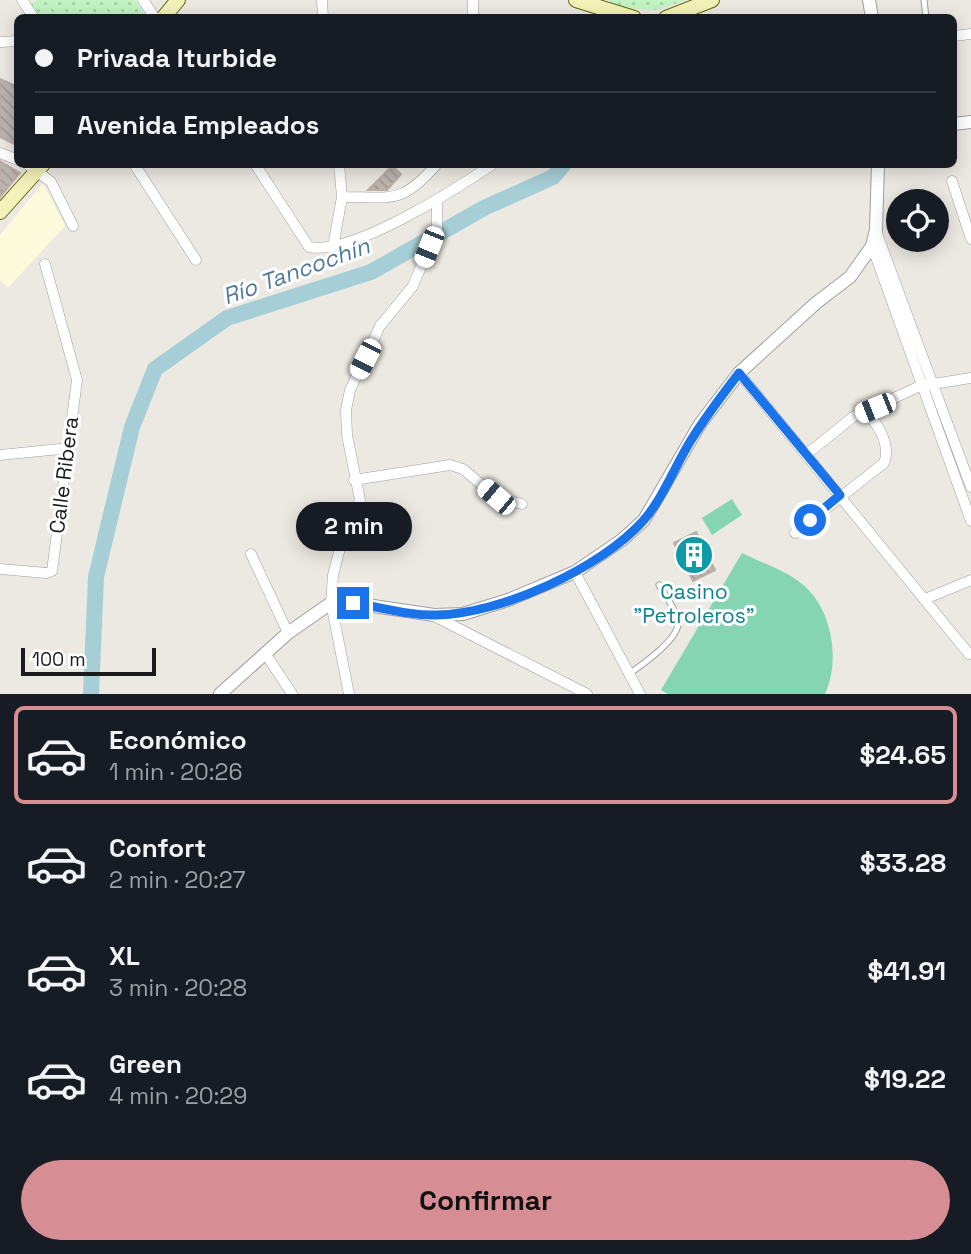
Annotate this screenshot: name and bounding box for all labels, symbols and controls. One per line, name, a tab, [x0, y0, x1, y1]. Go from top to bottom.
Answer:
text: Privada Iturbide	[77, 41, 277, 75]
text: Avenida Empleados	[77, 108, 319, 142]
map controls	[886, 189, 949, 252]
button: locate	[886, 189, 949, 252]
car	[412, 224, 447, 270]
water label: Río Tancochín	[218, 230, 374, 311]
car	[347, 336, 384, 382]
car	[852, 390, 899, 426]
street label: Calle Ribera	[43, 415, 84, 535]
car	[474, 475, 519, 519]
callout: 2 min	[295, 502, 411, 550]
route start	[794, 504, 826, 536]
text: 2 min	[324, 511, 384, 541]
building icon: Casino "Petroleros"	[673, 534, 715, 576]
place label: Casino "Petroleros"	[633, 578, 755, 629]
route end	[337, 587, 369, 619]
scale bar	[21, 645, 156, 677]
text: 100 m	[32, 647, 86, 672]
text: Económico	[109, 723, 247, 757]
icon: car	[25, 724, 88, 787]
text: $24.65	[860, 738, 946, 772]
text: 1 min · 20:26	[109, 757, 243, 787]
text: Confort	[109, 831, 206, 865]
icon: car	[25, 832, 88, 895]
text: $33.28	[860, 846, 946, 880]
text: 2 min · 20:27	[109, 865, 246, 895]
text: XL	[109, 939, 140, 973]
icon: car	[25, 940, 88, 1003]
text: $41.91	[867, 954, 946, 988]
text: 3 min · 20:28	[109, 973, 247, 1003]
text: Green	[109, 1047, 182, 1081]
icon: car	[25, 1048, 88, 1111]
text: $19.22	[864, 1062, 946, 1096]
text: 4 min · 20:29	[109, 1081, 247, 1111]
button: Confirmar	[21, 1160, 950, 1240]

